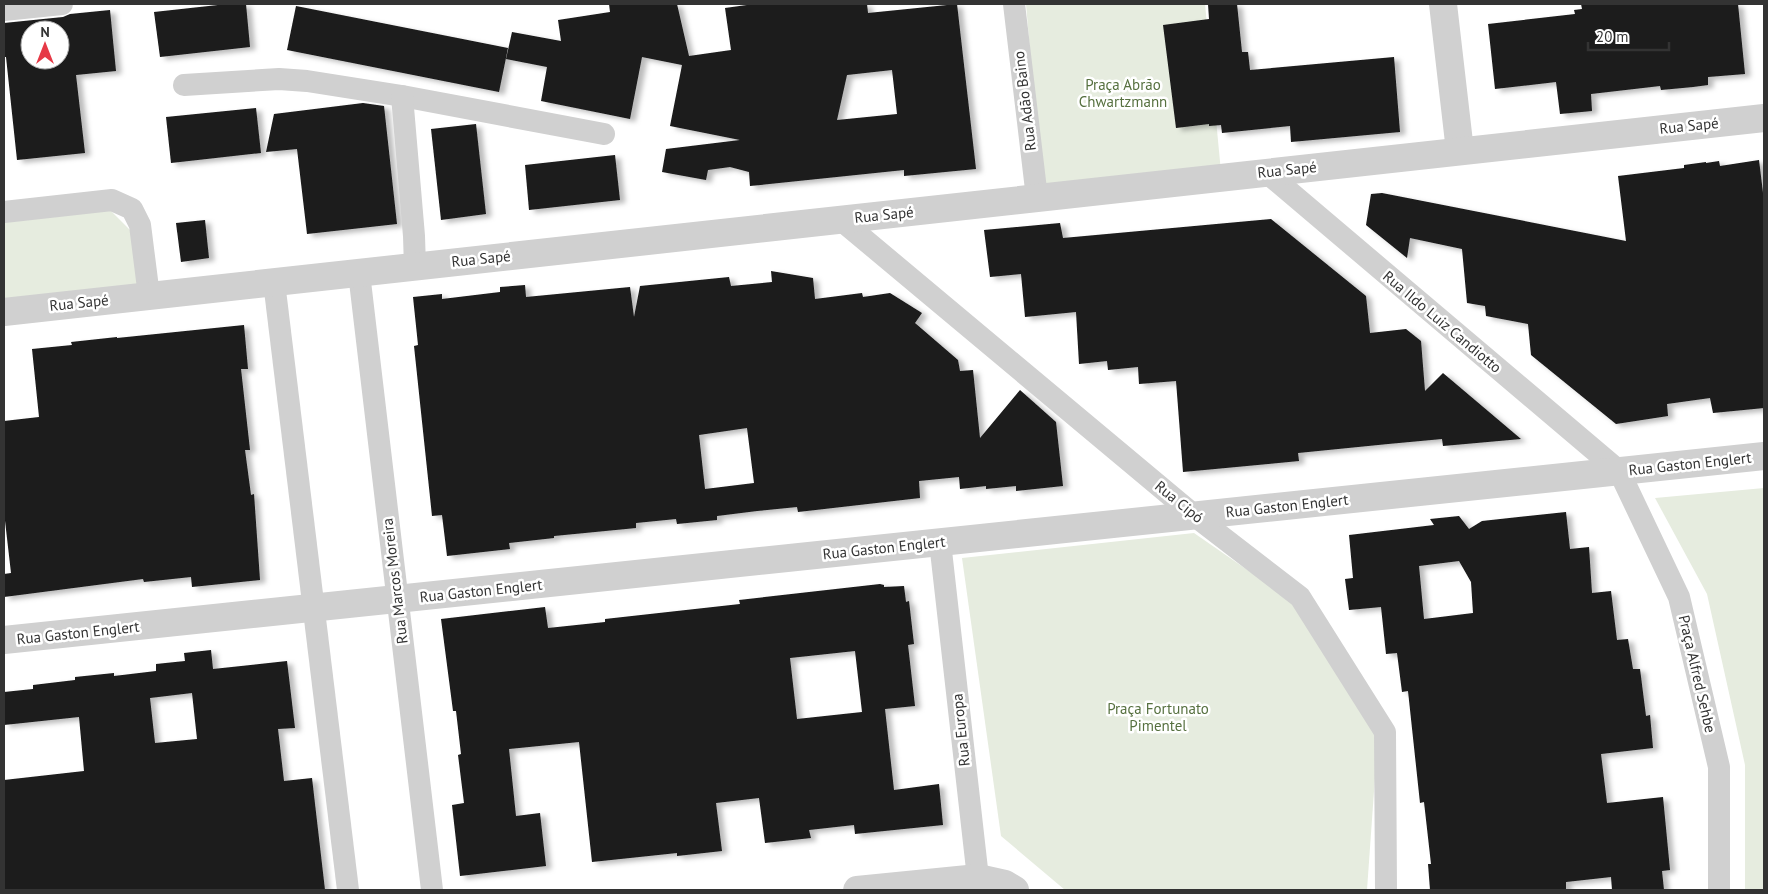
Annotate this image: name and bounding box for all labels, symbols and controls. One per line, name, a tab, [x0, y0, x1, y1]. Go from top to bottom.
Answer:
north arrow	[20, 20, 70, 70]
scale bar	[1588, 20, 1669, 52]
text: N	[40, 23, 50, 41]
text: 20 m	[1596, 27, 1629, 46]
street label: Rua Adão Baino	[1009, 50, 1040, 152]
park label: Praça Abrão Chwartzmann	[1079, 75, 1167, 111]
street label: Rua Sapé	[1658, 113, 1720, 138]
street label: Rua Sapé	[1256, 157, 1318, 182]
street label: Rua Sapé	[853, 202, 915, 227]
street label: Rua Sapé	[450, 246, 512, 271]
street label: Rua Ildo Luiz Candiotto	[1379, 266, 1506, 377]
street label: Rua Sapé	[48, 290, 110, 315]
street label: Rua Gaston Englert	[1628, 448, 1752, 479]
street label: Rua Cipó	[1151, 476, 1207, 527]
street label: Rua Gaston Englert	[1225, 490, 1349, 521]
street label: Rua Marcos Moreira	[377, 517, 412, 645]
street label: Rua Gaston Englert	[822, 532, 946, 563]
street label: Rua Gaston Englert	[419, 575, 543, 606]
street label: Praça Alfred Sehbe	[1675, 613, 1720, 735]
street label: Rua Gaston Englert	[16, 617, 140, 648]
street label: Rua Europa	[947, 693, 974, 767]
park label: Praça Fortunato Pimentel	[1107, 699, 1209, 735]

